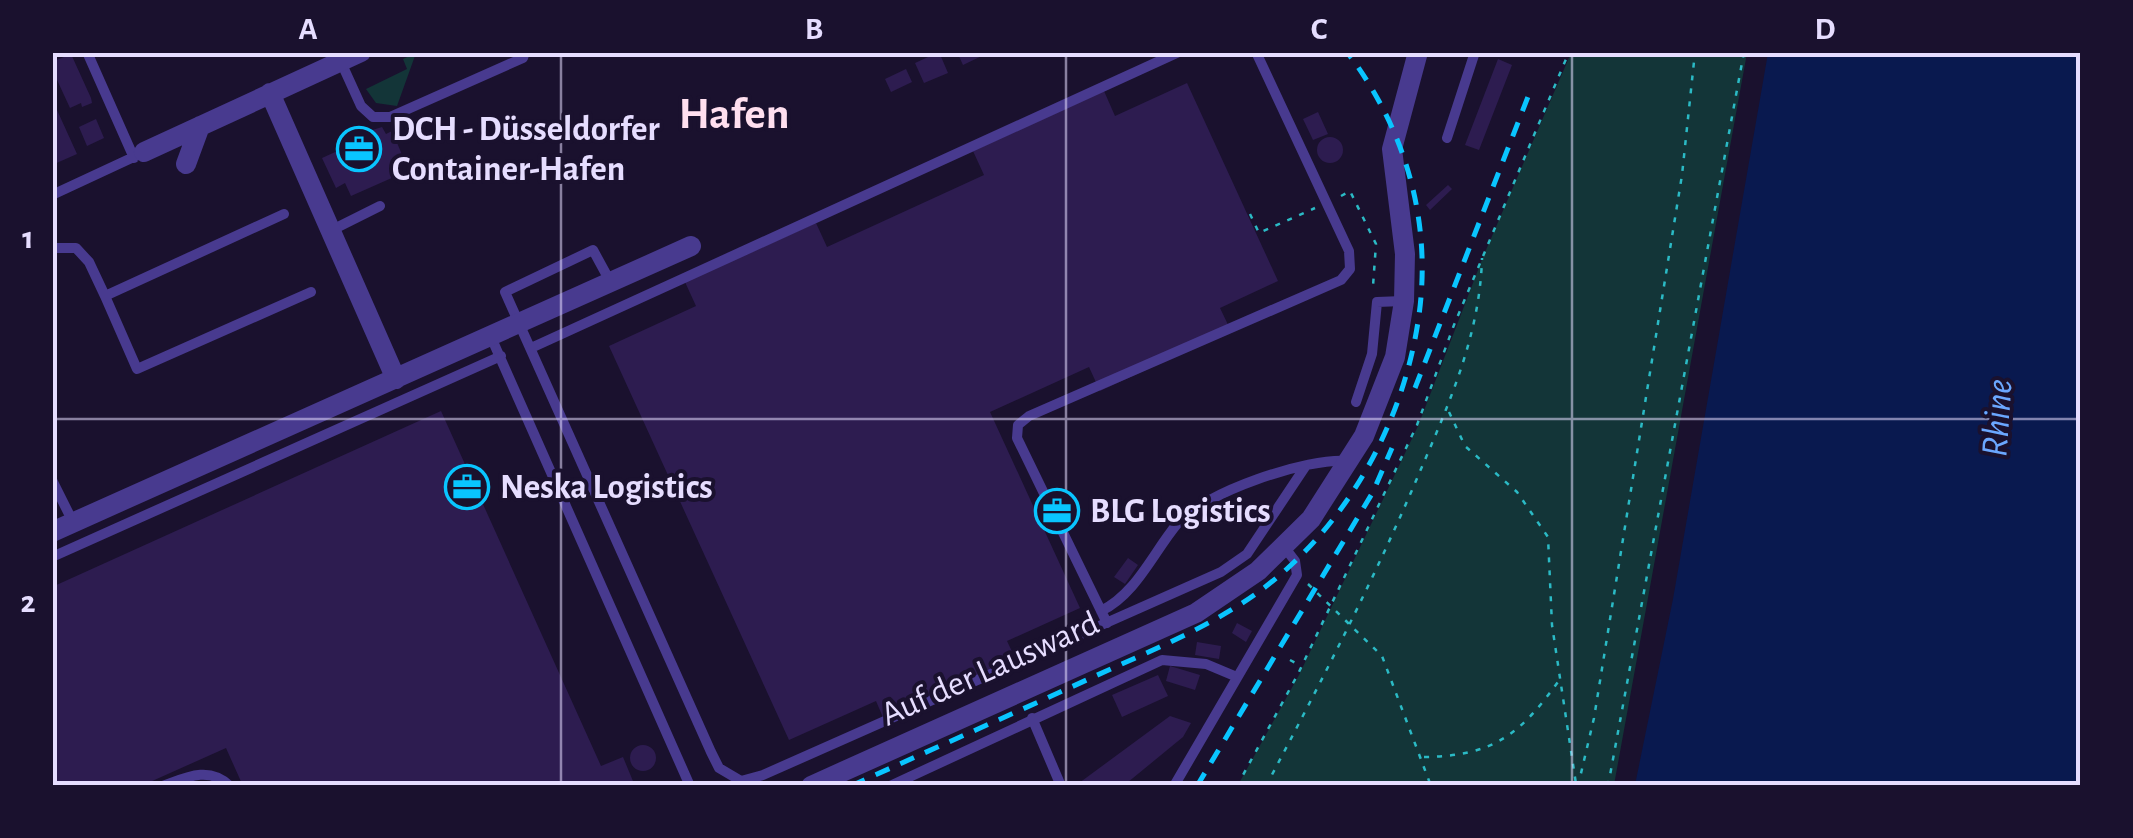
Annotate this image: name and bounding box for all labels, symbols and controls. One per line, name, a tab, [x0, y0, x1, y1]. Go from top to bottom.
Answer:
text: A	[298, 13, 318, 45]
text: B	[805, 13, 823, 45]
text: C	[1311, 13, 1328, 45]
text: D	[1815, 13, 1836, 45]
district label: Hafen	[678, 92, 790, 137]
place label: DCH - Düsseldorfer Container-Hafen	[392, 112, 660, 187]
office icon: DCH - Düsseldorfer Container-Hafen	[336, 126, 382, 172]
text: 1	[22, 222, 34, 254]
water label: Rhine	[1976, 378, 2020, 458]
office icon: Neska Logistics	[444, 464, 490, 510]
place label: Neska Logistics	[500, 470, 713, 505]
office icon: BLG Logistics	[1034, 488, 1080, 534]
place label: BLG Logistics	[1090, 494, 1271, 529]
text: 2	[20, 586, 36, 618]
street label: Auf der Lausward	[876, 605, 1104, 733]

